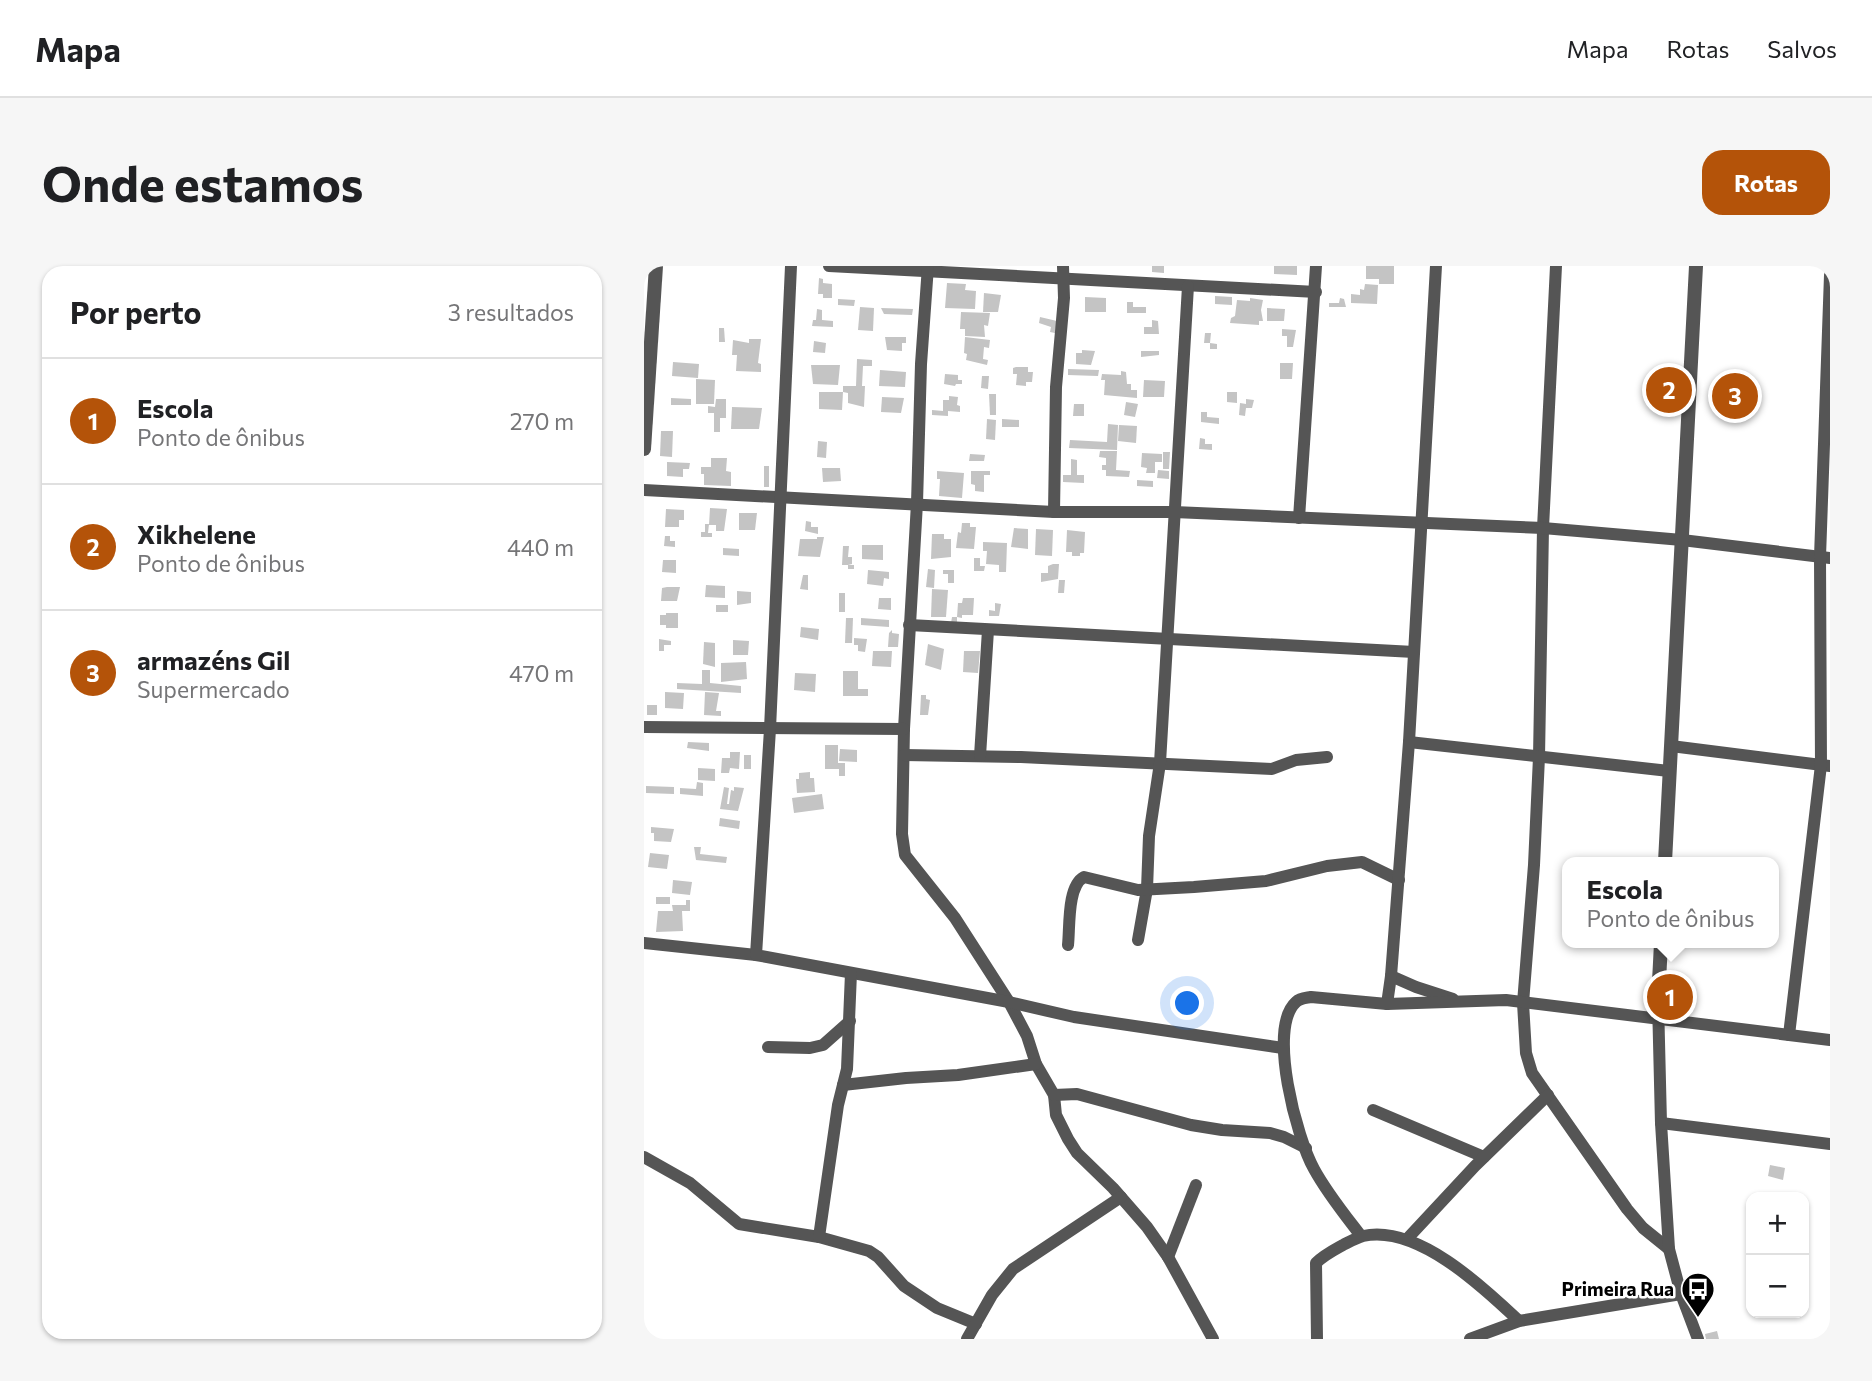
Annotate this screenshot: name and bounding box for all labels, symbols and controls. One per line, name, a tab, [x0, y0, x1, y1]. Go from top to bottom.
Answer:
text: Mapa	[35, 28, 121, 69]
text: Mapa	[1567, 34, 1629, 63]
text: Rotas	[1667, 34, 1729, 63]
text: Salvos	[1767, 34, 1837, 63]
button: Rotas	[1702, 150, 1830, 215]
text: Onde estamos	[42, 152, 363, 212]
text: Por perto	[70, 293, 202, 330]
text: 3 resultados	[448, 298, 574, 326]
pin: 2	[1646, 364, 1692, 416]
pin: 3	[1712, 370, 1758, 422]
text: Escola	[137, 392, 213, 423]
text: 1	[88, 407, 98, 435]
text: 270 m	[510, 407, 574, 435]
text: Ponto de ônibus	[137, 423, 305, 451]
text: Xikhelene	[137, 518, 256, 549]
text: 2	[86, 533, 100, 561]
text: 440 m	[507, 533, 574, 561]
text: Ponto de ônibus	[137, 549, 305, 577]
text: armazéns Gil	[137, 644, 290, 675]
text: 3	[86, 659, 100, 687]
text: 470 m	[509, 659, 574, 687]
text: Supermercado	[137, 675, 290, 703]
popup	[1562, 857, 1779, 948]
text: Escola	[1587, 873, 1663, 904]
text: Ponto de ônibus	[1587, 904, 1754, 932]
pin: 1	[1647, 971, 1693, 1023]
your location	[1170, 986, 1204, 1020]
map controls	[1746, 1192, 1809, 1318]
button: +	[1746, 1192, 1809, 1255]
button: −	[1746, 1255, 1809, 1318]
bus stop icon: Primeira Rua	[1679, 1270, 1717, 1319]
place label: Primeira Rua	[1562, 1277, 1674, 1300]

